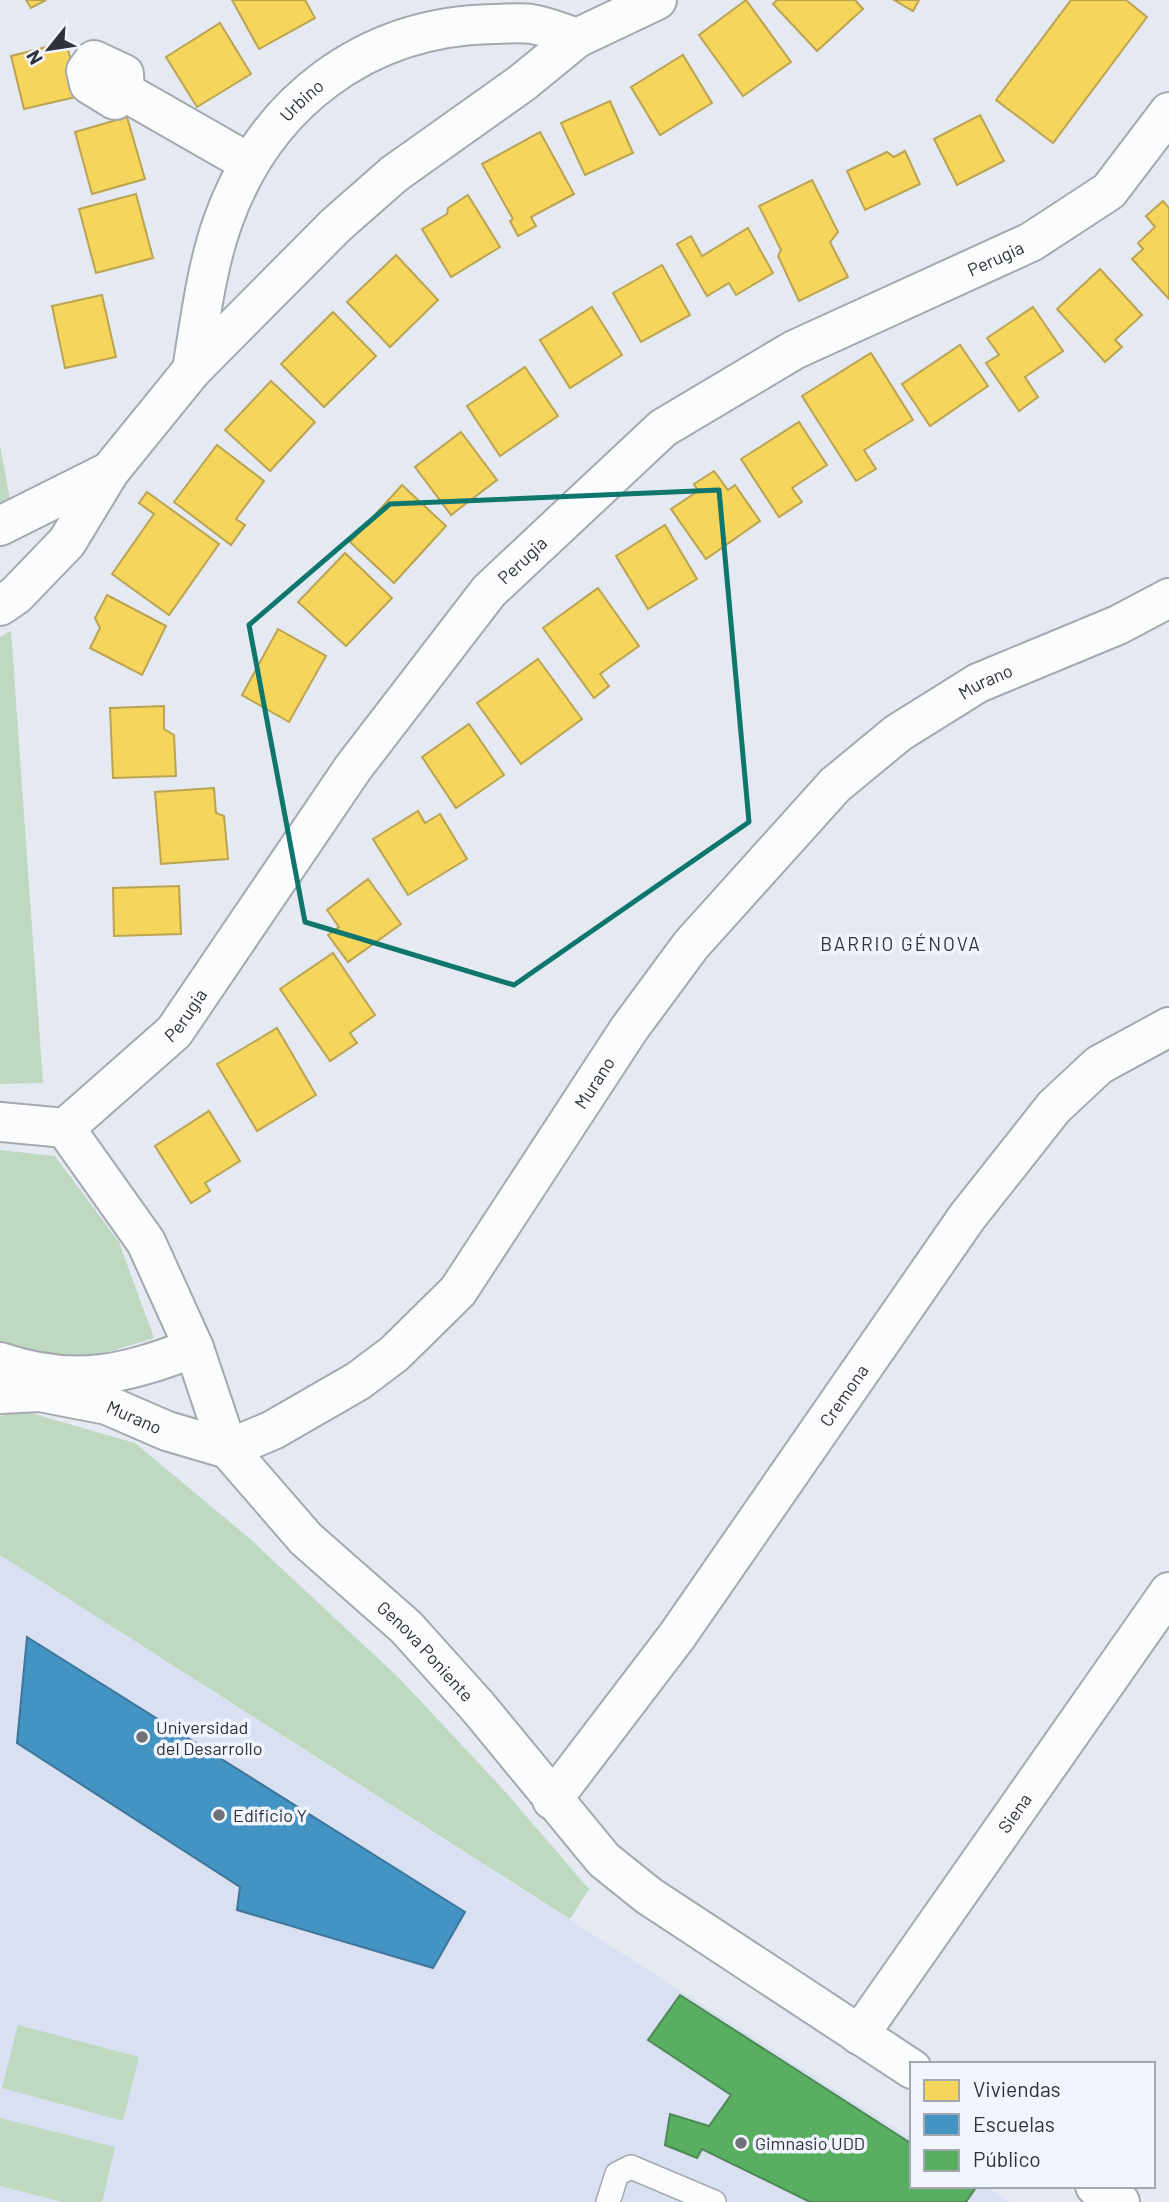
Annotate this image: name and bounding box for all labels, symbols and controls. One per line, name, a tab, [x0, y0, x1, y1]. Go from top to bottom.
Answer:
north arrow	[14, 14, 84, 84]
text: N	[21, 47, 47, 69]
street label: Urbino	[275, 74, 328, 126]
street label: Perugia	[964, 236, 1027, 281]
street label: Perugia	[493, 532, 551, 588]
street label: Murano	[954, 659, 1016, 704]
district label: BARRIO GÉNOVA	[820, 932, 982, 955]
street label: Perugia	[160, 984, 211, 1046]
street label: Murano	[569, 1052, 619, 1113]
street label: Cremona	[815, 1360, 873, 1430]
street label: Murano	[103, 1395, 165, 1438]
street label: Genova Poniente	[373, 1596, 479, 1706]
place label: Universidad del Desarrollo	[156, 1716, 263, 1759]
marker: Universidad del Desarrollo	[134, 1729, 150, 1745]
street label: Siena	[993, 1789, 1036, 1837]
place label: Edificio Y	[233, 1804, 307, 1826]
marker: Edificio Y	[211, 1807, 227, 1823]
legend	[910, 2062, 1155, 2188]
text: Viviendas	[973, 2076, 1061, 2101]
text: Escuelas	[973, 2111, 1055, 2136]
place label: Gimnasio UDD	[755, 2132, 865, 2154]
marker: Gimnasio UDD	[733, 2135, 749, 2151]
text: Público	[973, 2146, 1041, 2171]

